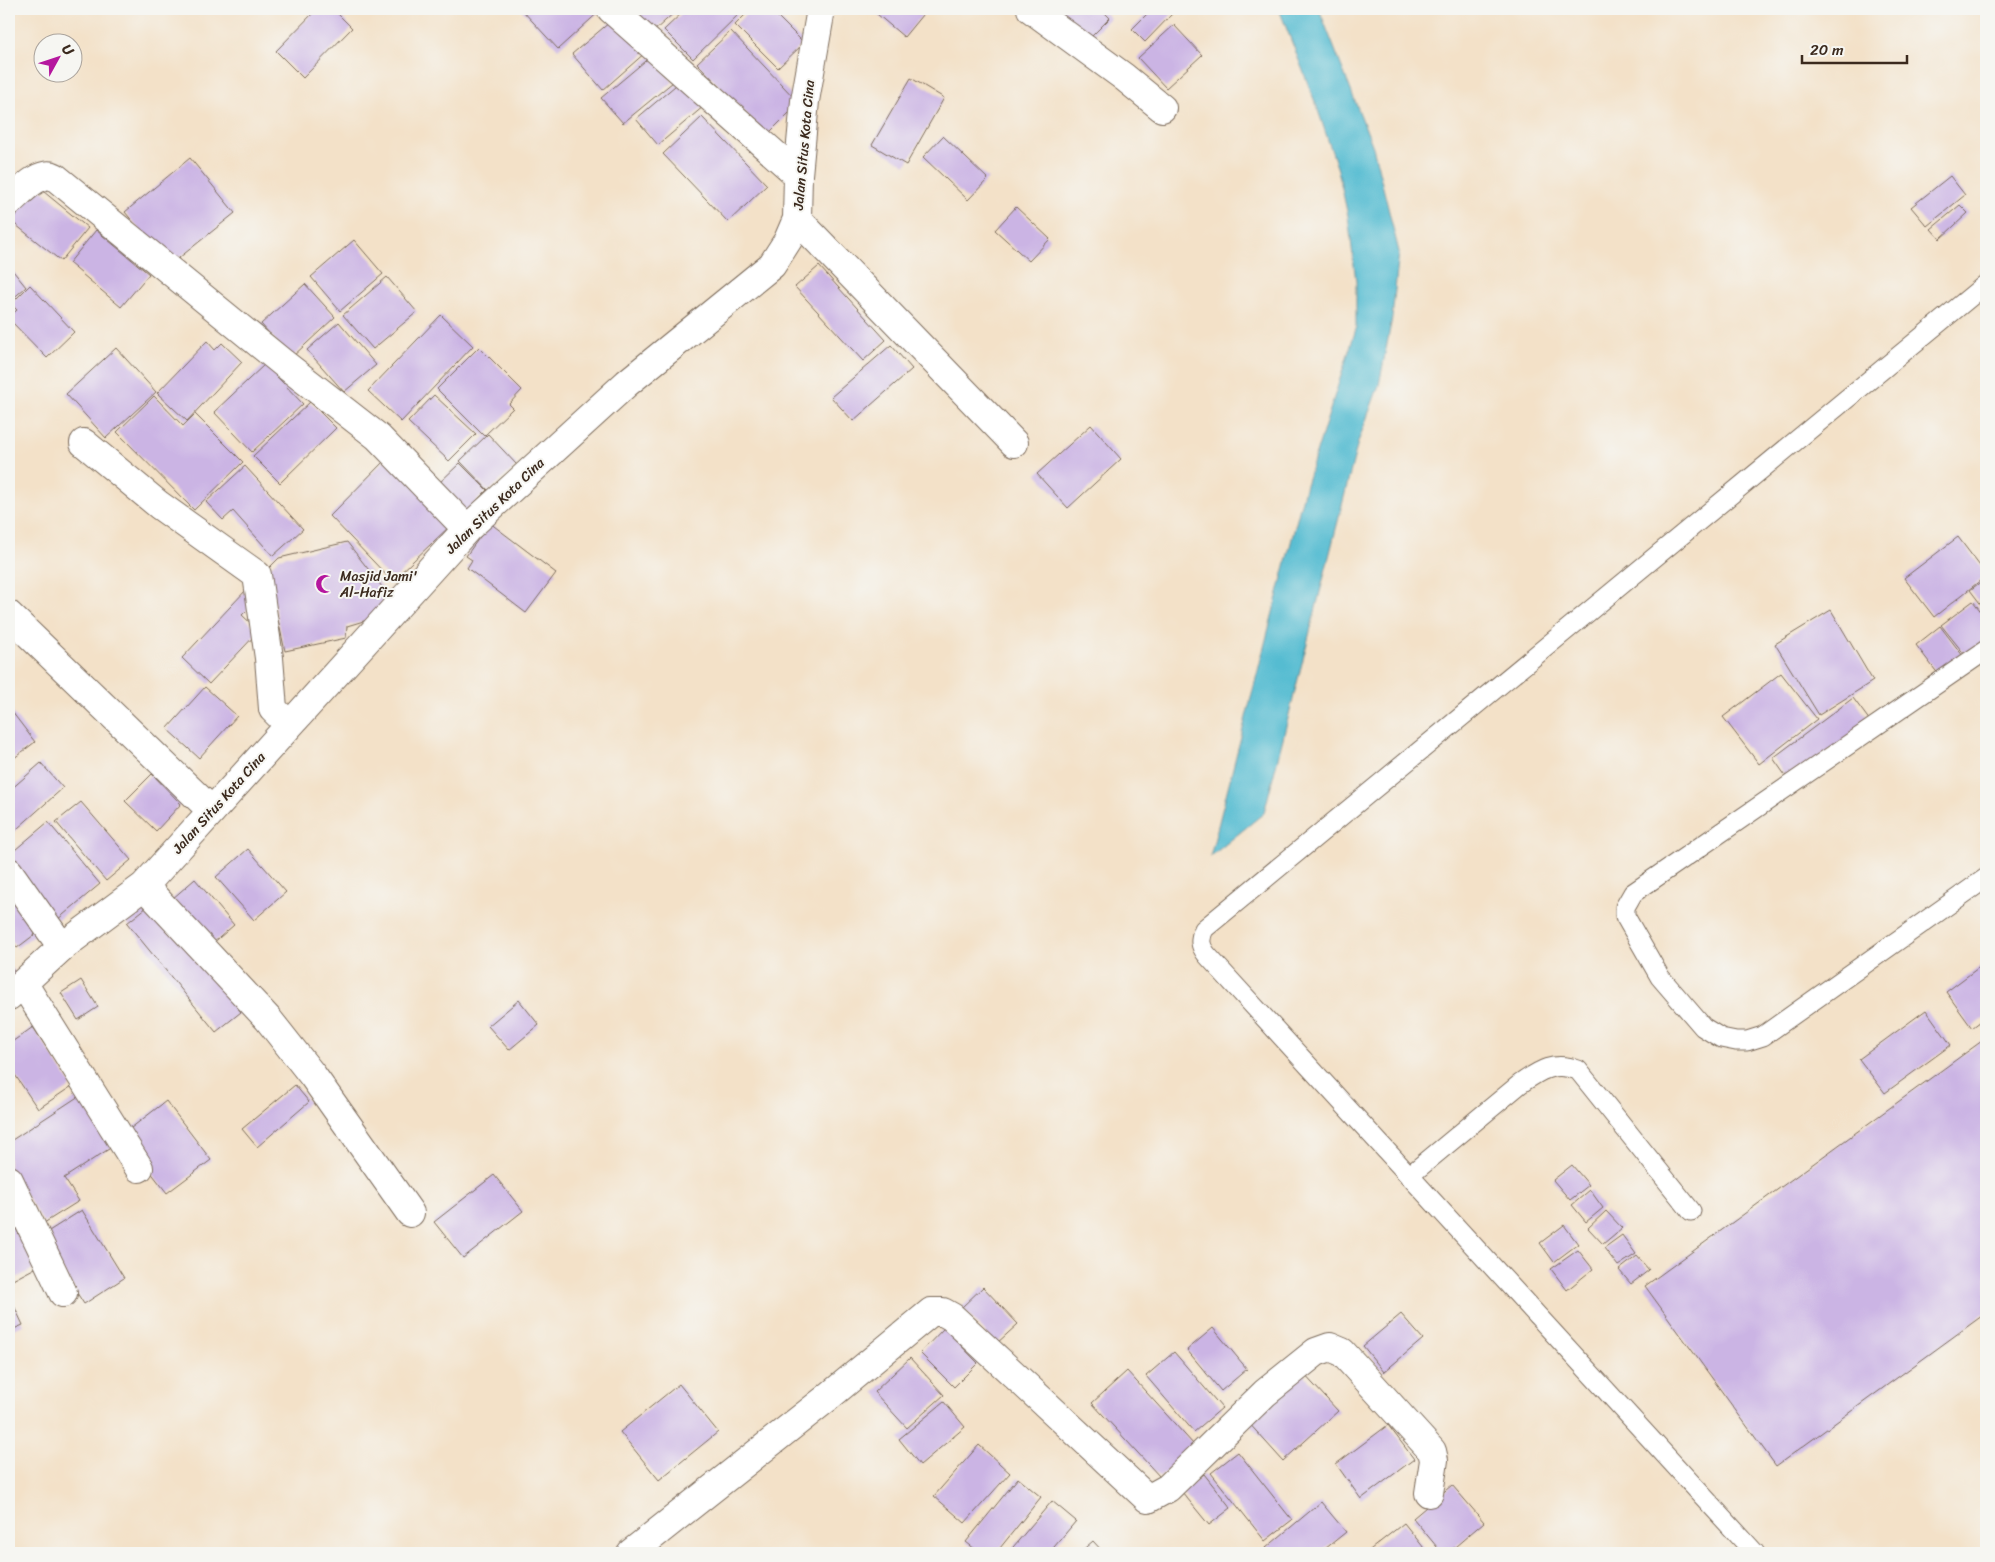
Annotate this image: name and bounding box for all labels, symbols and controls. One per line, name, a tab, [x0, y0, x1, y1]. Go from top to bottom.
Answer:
north arrow	[32, 32, 82, 82]
scale bar	[1802, 32, 1908, 64]
text: 20 m	[1810, 37, 1844, 63]
text: U	[55, 38, 81, 62]
street label: Jalan Situs Kota Cina	[786, 78, 822, 212]
street label: Jalan Situs Kota Cina	[439, 451, 551, 561]
place label: Masjid Jami' Al-Hafiz	[339, 564, 418, 605]
mosque icon: Masjid Jami' Al-Hafiz	[314, 573, 336, 595]
street label: Jalan Situs Kota Cina	[165, 745, 273, 861]

